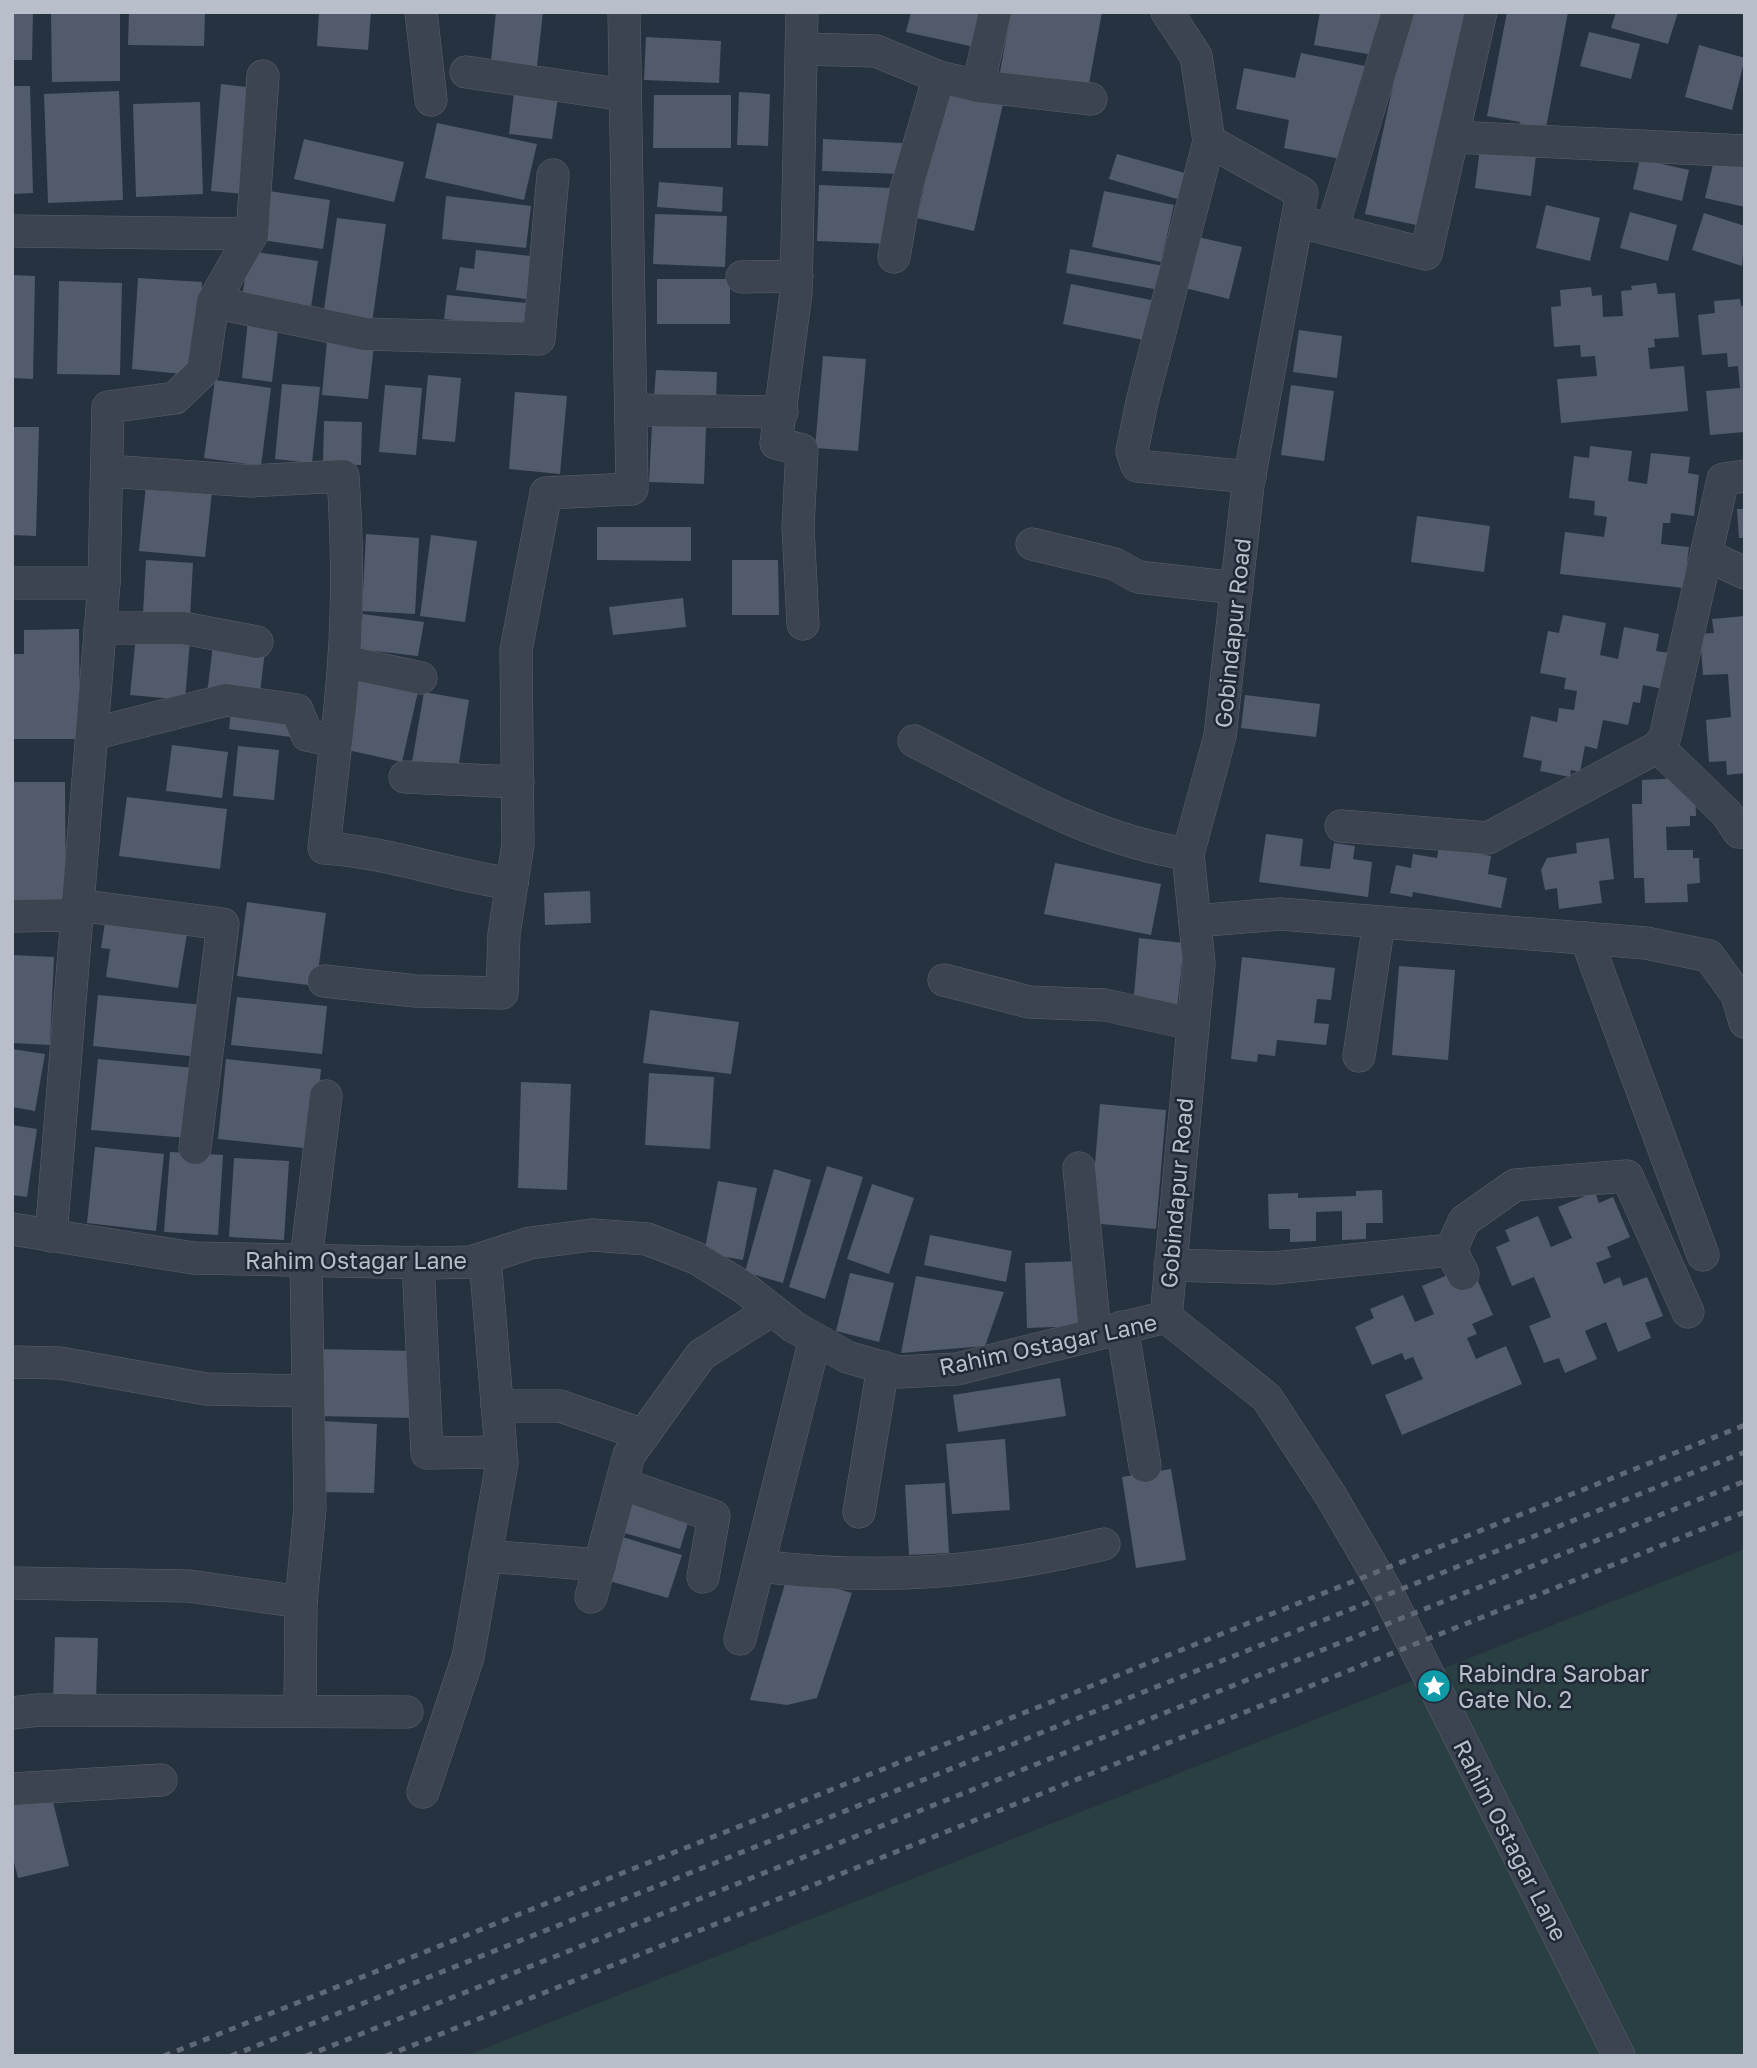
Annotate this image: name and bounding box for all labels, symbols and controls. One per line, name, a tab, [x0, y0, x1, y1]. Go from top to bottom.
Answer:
street label: Gobindapur Road	[1208, 537, 1256, 729]
street label: Gobindapur Road	[1154, 1097, 1198, 1289]
street label: Rahim Ostagar Lane	[245, 1246, 467, 1274]
street label: Rahim Ostagar Lane	[937, 1307, 1159, 1381]
place label: Rabindra Sarobar Gate No. 2	[1458, 1659, 1649, 1713]
place icon: Rabindra Sarobar Gate No. 2	[1415, 1667, 1453, 1705]
street label: Rahim Ostagar Lane	[1448, 1735, 1574, 1945]

